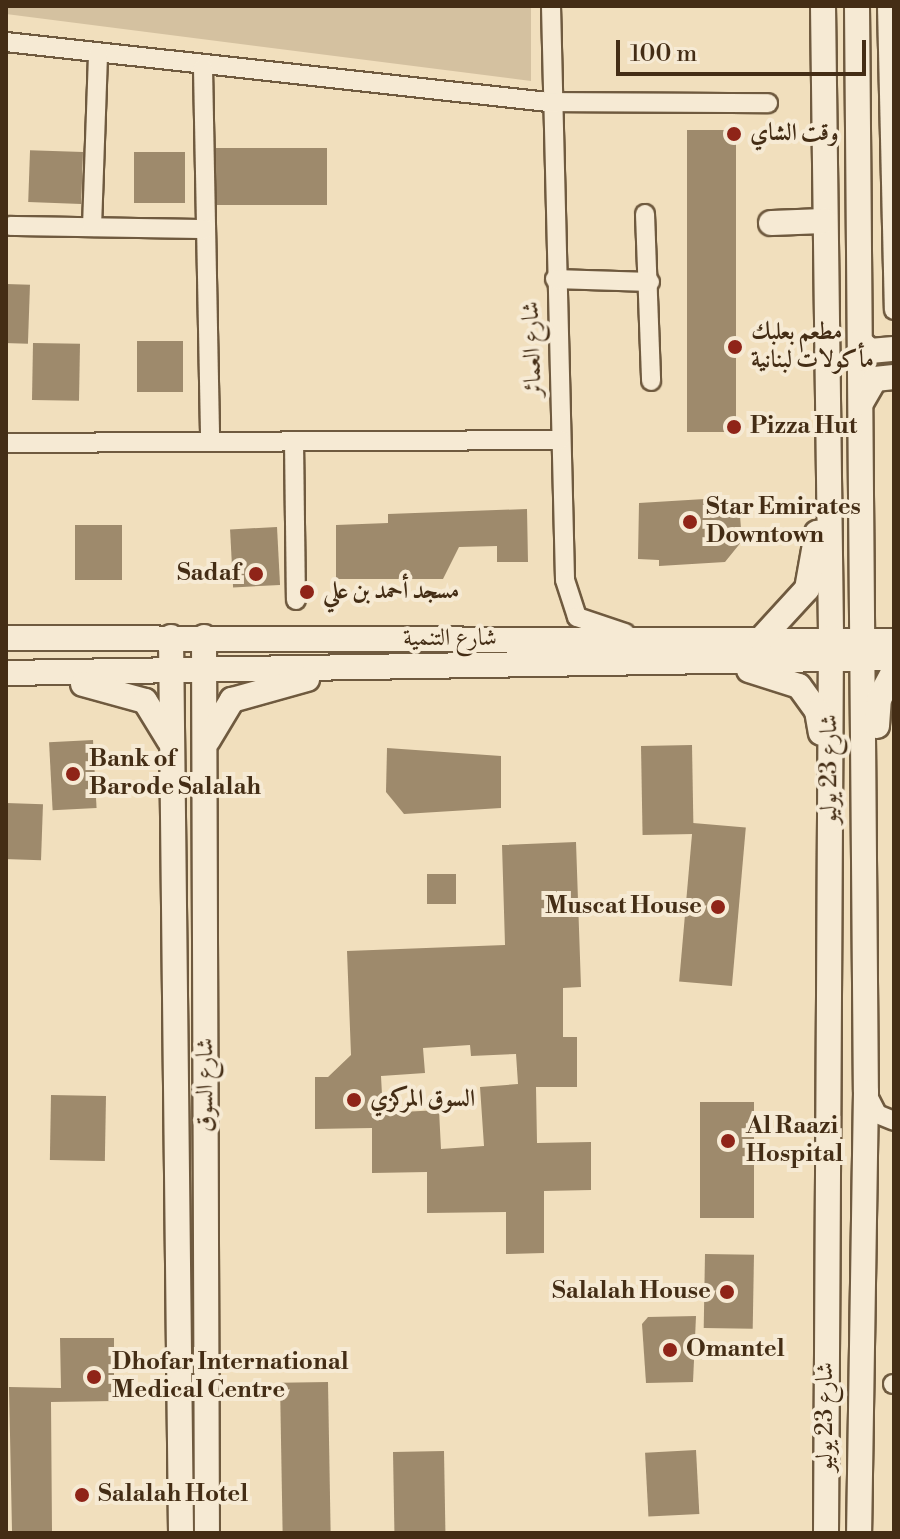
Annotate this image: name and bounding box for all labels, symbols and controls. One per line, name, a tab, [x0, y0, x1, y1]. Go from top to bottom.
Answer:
scale bar	[620, 24, 870, 74]
text: 100 m	[630, 39, 697, 69]
place label: وقت الشاي	[750, 120, 839, 148]
marker: وقت الشاي	[725, 125, 743, 143]
street label: شارع العمائر	[517, 301, 549, 397]
place label: مطعم بعلبك مأكولات لبنانية	[751, 319, 874, 375]
marker: مطعم بعلبك مأكولات لبنانية	[726, 338, 744, 356]
place label: Pizza Hut	[750, 413, 857, 441]
marker: Pizza Hut	[725, 418, 743, 436]
place label: Star Emirates Downtown	[706, 494, 861, 550]
marker: Star Emirates Downtown	[681, 513, 699, 531]
place label: Sadaf	[177, 560, 240, 588]
marker: Sadaf	[247, 565, 265, 583]
place label: مسجد أحمد بن علي	[323, 578, 459, 606]
marker: مسجد أحمد بن علي	[298, 583, 316, 601]
street label: شارع التنمية	[403, 625, 497, 653]
street label: شارع 23 يوليو	[816, 714, 844, 824]
place label: Bank of Barode Salalah	[89, 746, 261, 802]
marker: Bank of Barode Salalah	[64, 765, 82, 783]
place label: Muscat House	[545, 893, 702, 921]
marker: Muscat House	[709, 898, 727, 916]
street label: شارع السوق	[192, 1038, 220, 1132]
place label: السوق المركزي	[370, 1086, 475, 1114]
marker: السوق المركزي	[345, 1091, 363, 1109]
place label: Al Raazi Hospital	[746, 1113, 843, 1169]
marker: Al Raazi Hospital	[717, 1130, 739, 1152]
place label: Salalah House	[552, 1278, 711, 1306]
marker: Salalah House	[718, 1283, 736, 1301]
place label: Omantel	[686, 1336, 785, 1364]
marker: Omantel	[661, 1341, 679, 1359]
place label: Dhofar International Medical Centre	[112, 1349, 349, 1405]
street label: شارع 23 يوليو	[812, 1362, 840, 1472]
marker: Dhofar International Medical Centre	[83, 1366, 105, 1388]
place label: Salalah Hotel	[98, 1481, 248, 1509]
marker: Salalah Hotel	[73, 1486, 91, 1504]

